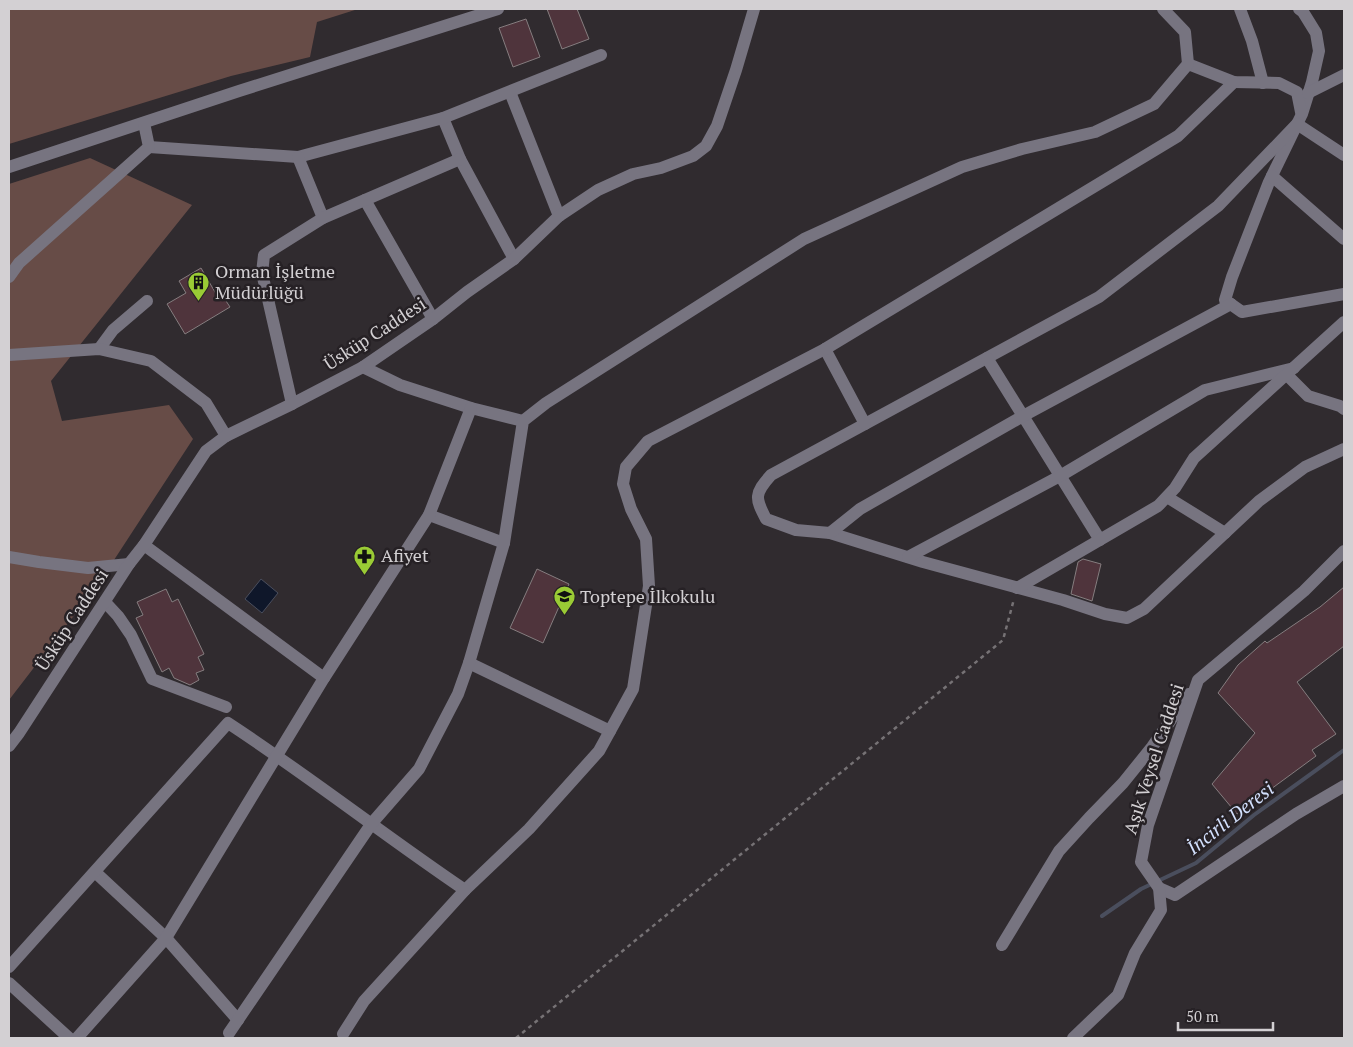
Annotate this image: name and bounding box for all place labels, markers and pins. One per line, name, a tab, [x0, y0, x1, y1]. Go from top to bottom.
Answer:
place label: Orman İşletme Müdürlüğü	[215, 259, 335, 304]
building icon: Orman İşletme Müdürlüğü	[187, 270, 211, 301]
place label: Afiyet	[381, 543, 429, 567]
pharmacy icon: Afiyet	[353, 544, 377, 575]
place label: Toptepe İlkokulu	[580, 584, 715, 608]
school or university icon: Toptepe İlkokulu	[552, 585, 576, 616]

